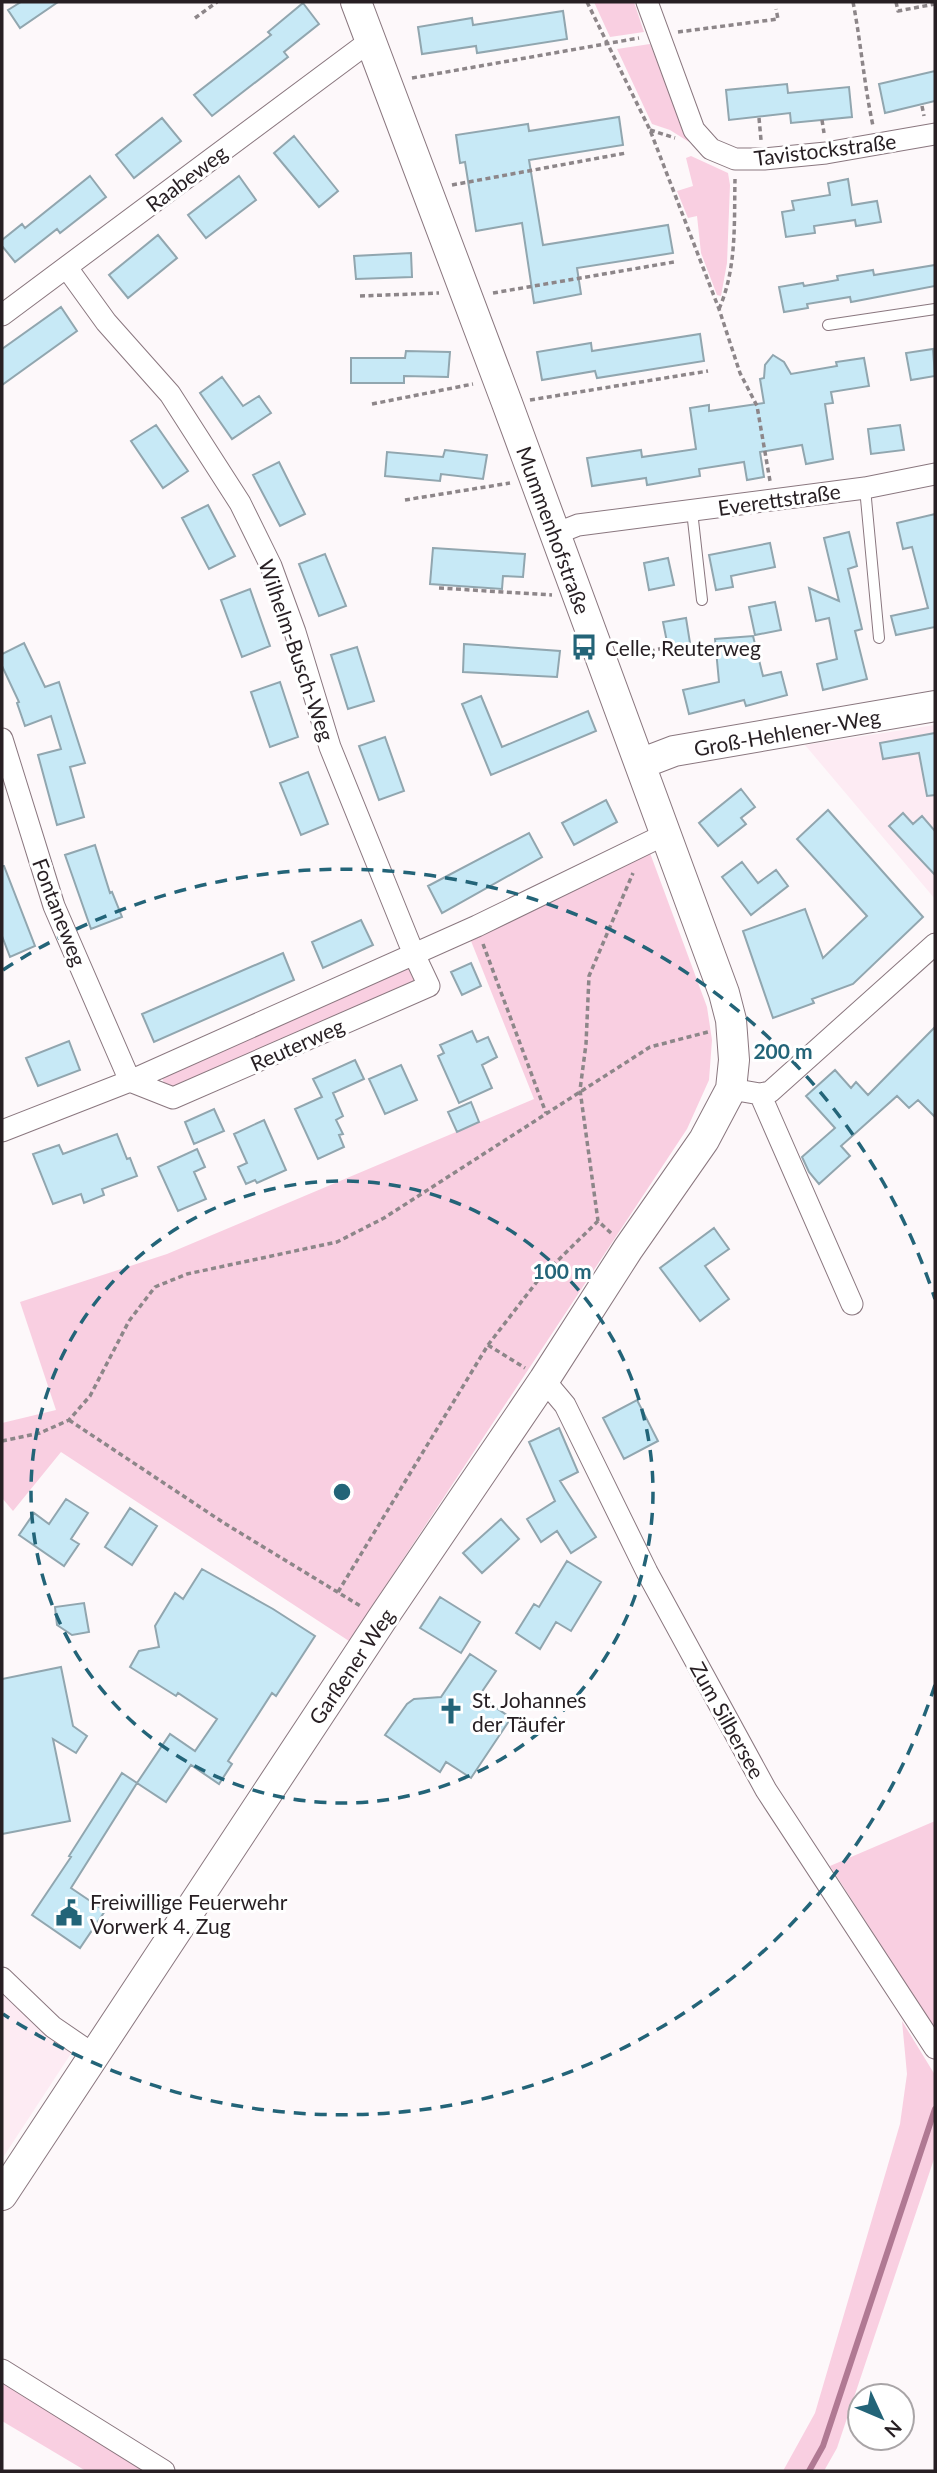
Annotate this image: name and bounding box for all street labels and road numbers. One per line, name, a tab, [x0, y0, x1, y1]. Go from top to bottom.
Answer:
street label: Tavistockstraße	[752, 128, 898, 170]
street label: Raabeweg	[141, 139, 232, 217]
street label: Mummenhofstraße	[512, 443, 596, 617]
street label: Everettstraße	[716, 478, 842, 520]
street label: Wilhelm-Busch-Weg	[254, 556, 340, 744]
street label: Groß-Hehlener-Weg	[692, 703, 882, 761]
street label: Fontaneweg	[28, 855, 92, 970]
street label: Reuterweg	[246, 1012, 348, 1076]
street label: Garßener Weg	[303, 1603, 399, 1729]
street label: Zum Silbersee	[686, 1657, 770, 1783]

